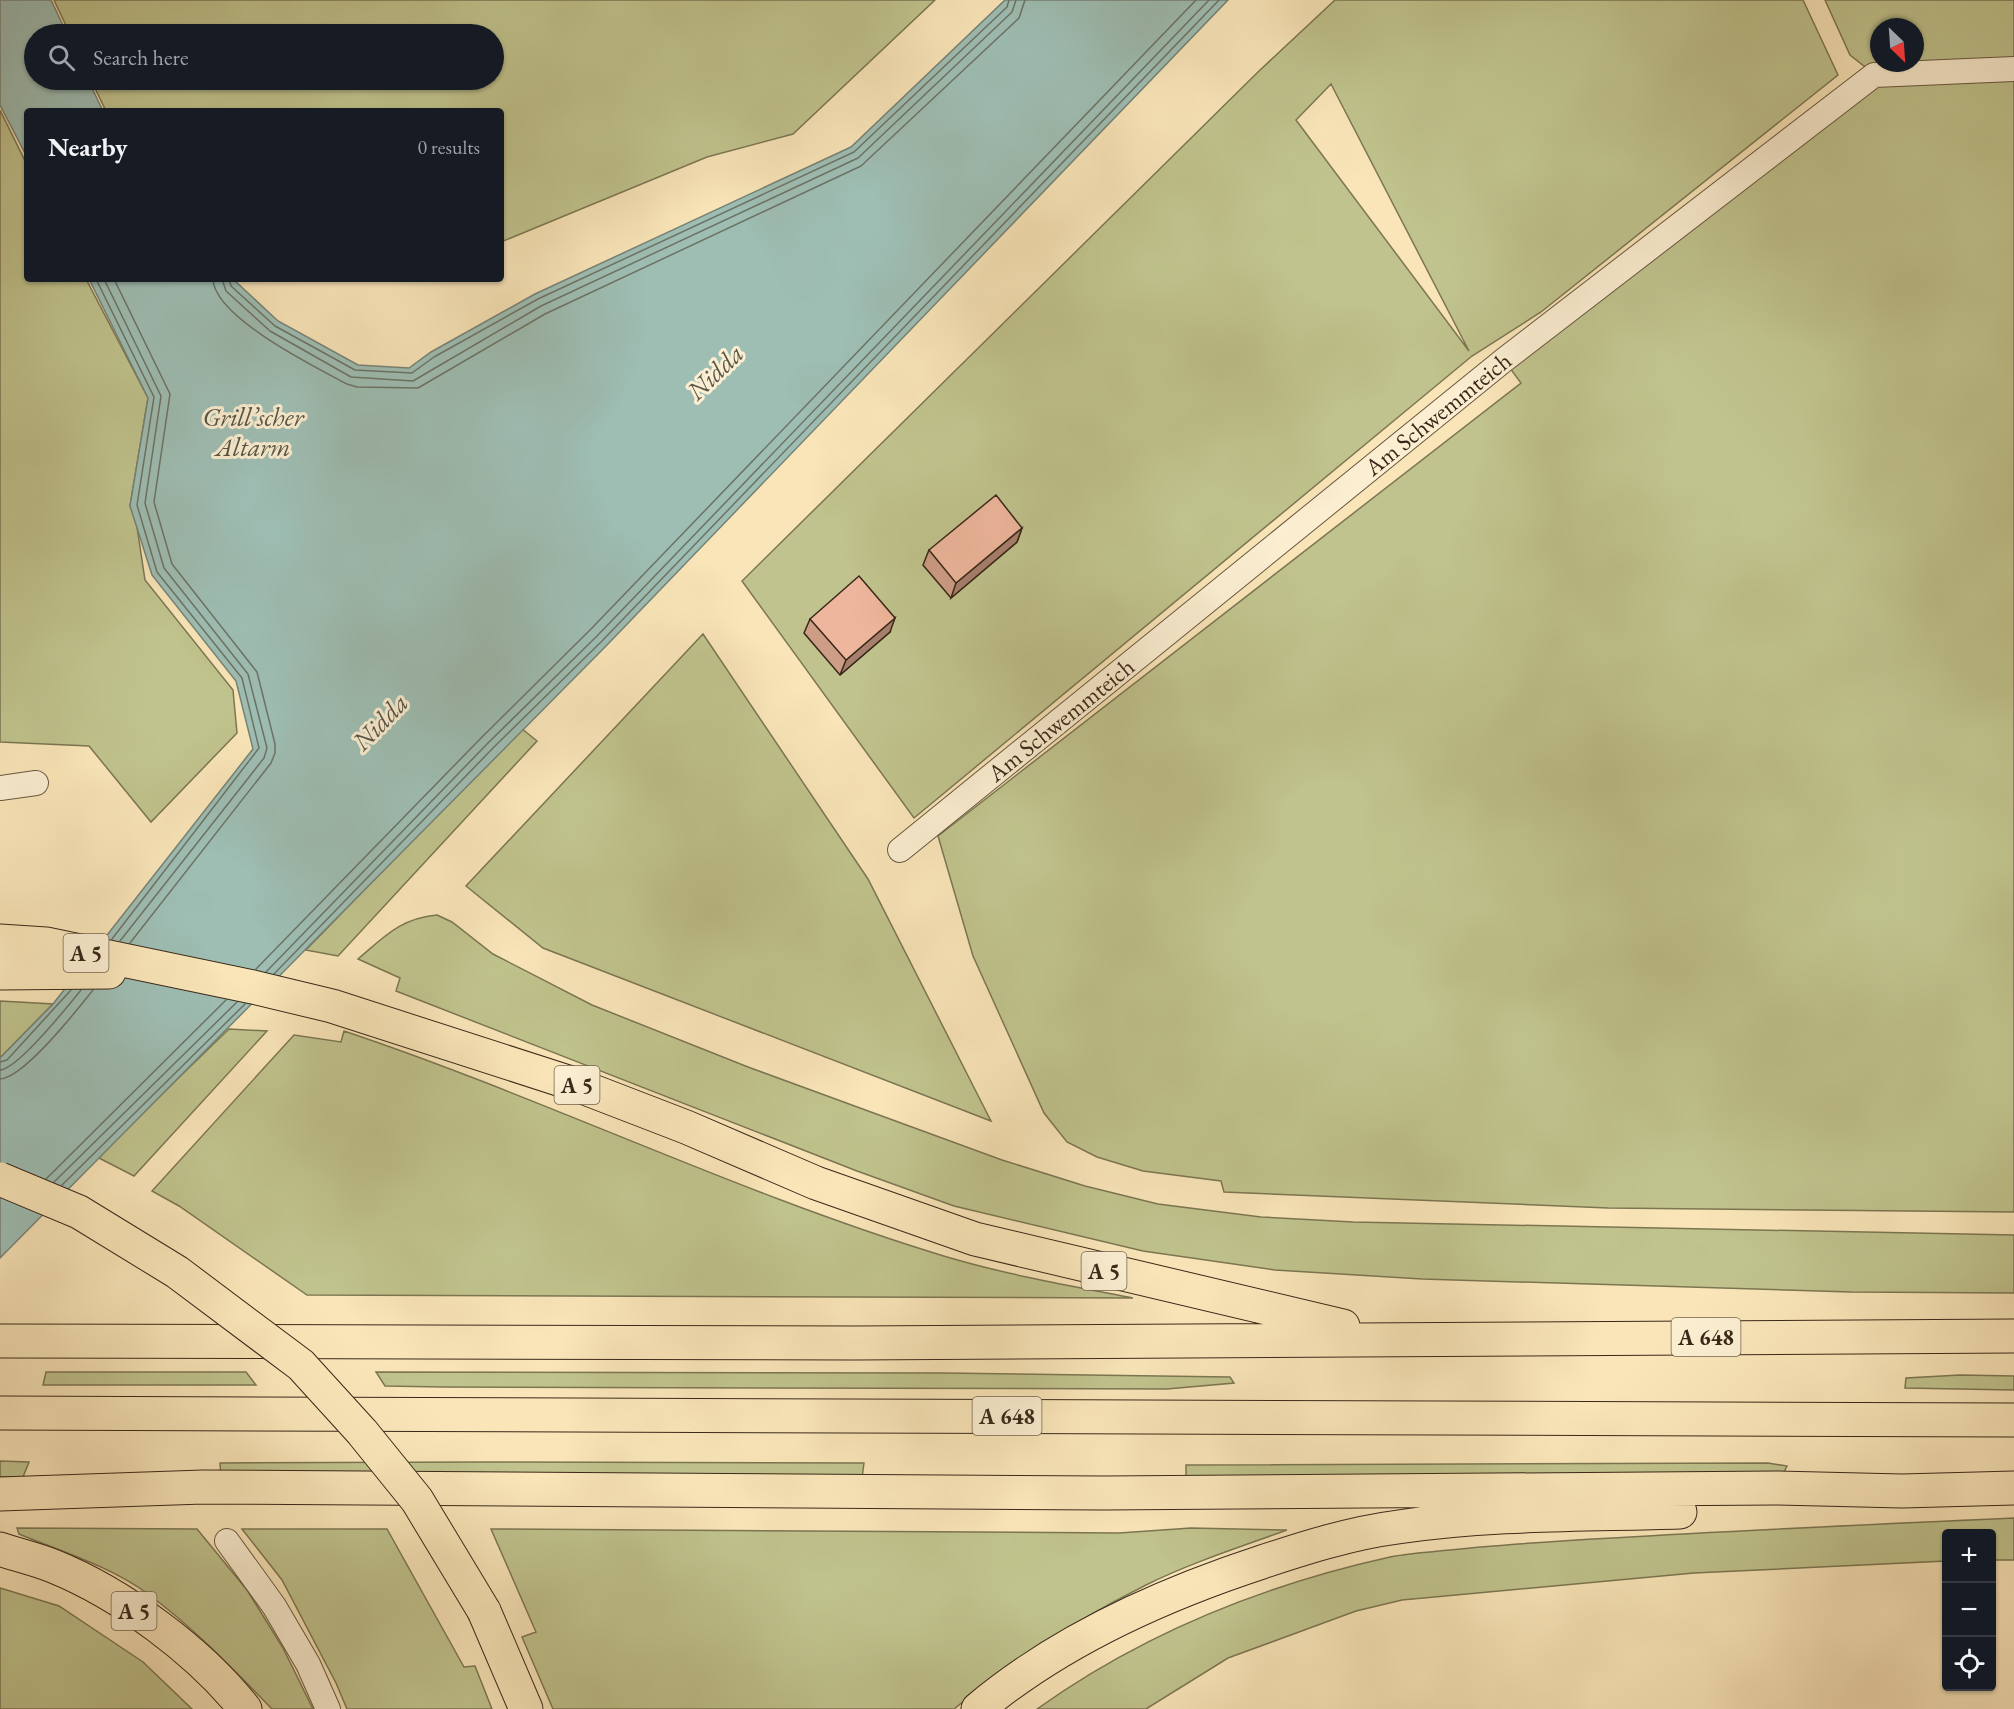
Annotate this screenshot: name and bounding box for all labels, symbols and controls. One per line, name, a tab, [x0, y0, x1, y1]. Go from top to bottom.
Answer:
north arrow	[1870, 18, 1924, 72]
search box	[24, 24, 504, 90]
icon: search	[45, 41, 78, 74]
text: Search here	[93, 43, 188, 72]
text: Nearby	[48, 130, 128, 164]
text: 0 results	[417, 134, 480, 160]
water label: Nidda	[678, 337, 751, 408]
street label: Am Schwemmteich	[1357, 345, 1517, 483]
water label: Grill’scher Altarm	[203, 400, 305, 464]
street label: Am Schwemmteich	[980, 651, 1140, 789]
water label: Nidda	[344, 686, 415, 759]
road number: A 5	[64, 934, 109, 972]
road number: A 5	[554, 1066, 600, 1104]
road number: A 5	[1082, 1252, 1126, 1290]
road number: A 648	[1672, 1318, 1740, 1356]
road number: A 648	[972, 1397, 1042, 1435]
map controls	[1942, 1529, 1996, 1691]
button: +	[1942, 1529, 1996, 1583]
button: −	[1942, 1583, 1996, 1637]
road number: A 5	[112, 1592, 156, 1630]
button: locate	[1942, 1637, 1996, 1691]

